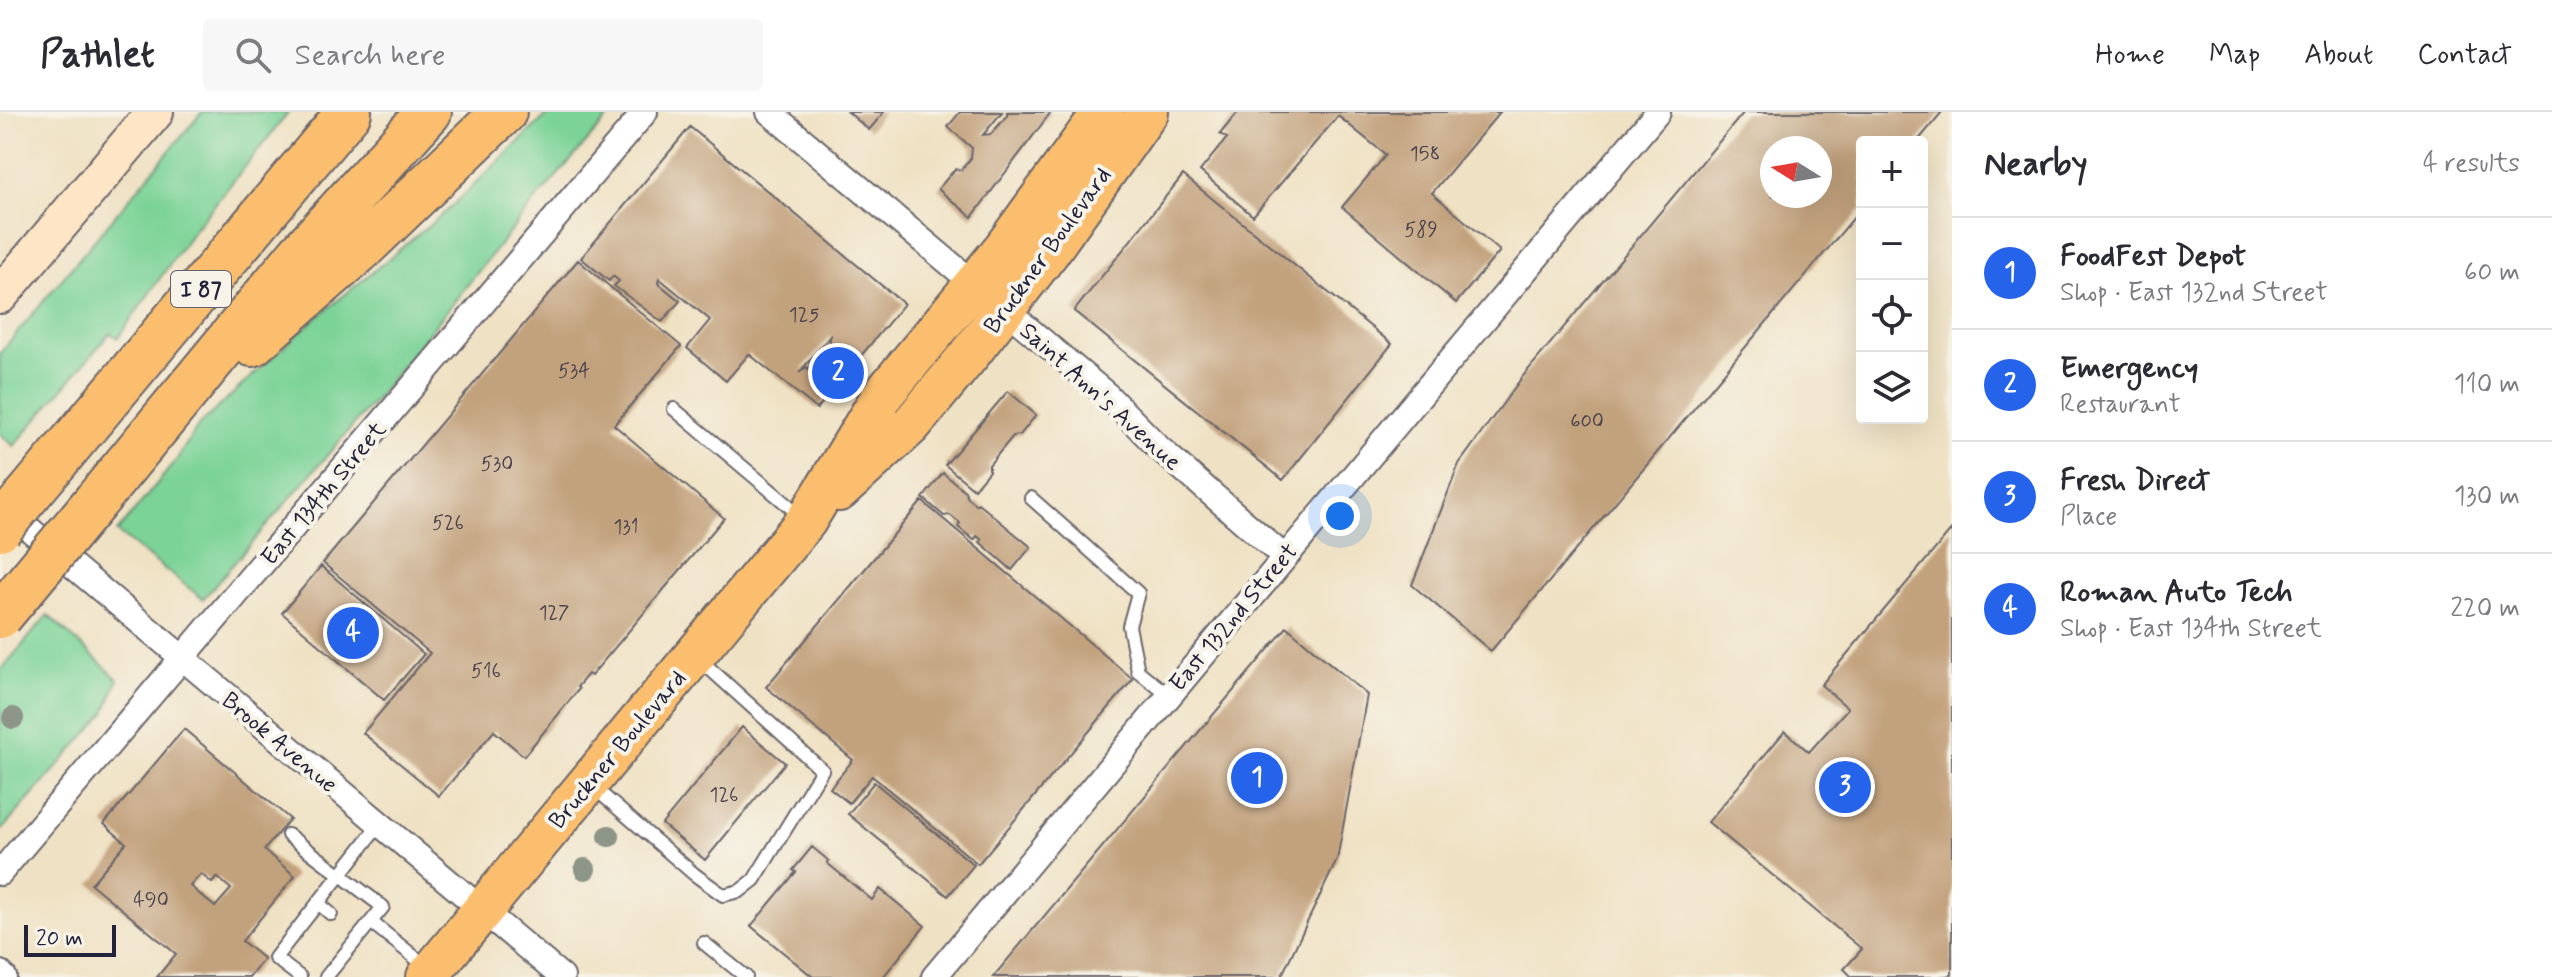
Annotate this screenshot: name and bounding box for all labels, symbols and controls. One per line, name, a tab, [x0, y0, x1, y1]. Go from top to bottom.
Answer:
search box	[203, 19, 763, 91]
text: Pathlet	[40, 31, 155, 80]
icon: search	[231, 33, 275, 77]
text: Search here	[295, 36, 446, 75]
text: Home	[2095, 37, 2165, 74]
text: Map	[2209, 37, 2260, 74]
text: About	[2304, 37, 2373, 74]
text: Contact	[2417, 37, 2512, 74]
north arrow	[1760, 136, 1832, 208]
map controls	[1856, 136, 1928, 424]
button: +	[1856, 136, 1928, 208]
house number: 158	[1410, 141, 1440, 168]
text: Nearby	[1984, 142, 2088, 187]
text: 4 results	[2423, 147, 2520, 181]
street label: Bruckner Boulevard	[977, 162, 1119, 340]
button: −	[1856, 208, 1928, 280]
house number: 589	[1404, 217, 1438, 244]
text: FoodFest Depot	[2060, 237, 2246, 276]
text: 1	[2004, 256, 2016, 290]
text: 60 m	[2464, 256, 2520, 290]
road number: I 87	[171, 271, 231, 307]
text: Shop · East 132nd Street	[2060, 276, 2328, 310]
button: locate	[1856, 280, 1928, 352]
house number: 125	[789, 302, 819, 329]
street label: Saint Ann's Avenue	[1012, 316, 1188, 478]
pin: 2	[812, 343, 864, 403]
text: Emergency	[2060, 349, 2198, 388]
button: layers	[1856, 352, 1928, 424]
house number: 534	[558, 358, 590, 385]
text: 2	[2004, 368, 2016, 402]
text: 110 m	[2454, 368, 2520, 402]
text: Restaurant	[2060, 388, 2181, 422]
house number: 600	[1570, 408, 1604, 435]
street label: East 134th Street	[255, 415, 394, 573]
house number: 530	[481, 451, 513, 478]
text: Fresh Direct	[2060, 461, 2210, 500]
text: 3	[2004, 480, 2016, 514]
text: 130 m	[2454, 480, 2520, 514]
your location	[1320, 496, 1360, 536]
text: Place	[2060, 500, 2117, 534]
house number: 526	[432, 510, 464, 537]
house number: 131	[613, 514, 639, 541]
street label: East 132nd Street	[1163, 537, 1305, 699]
text: Roman Auto Tech	[2060, 573, 2293, 612]
text: 4	[2002, 592, 2018, 626]
text: 220 m	[2450, 592, 2520, 626]
house number: 127	[539, 600, 569, 627]
pin: 4	[327, 603, 379, 663]
text: Shop · East 134th Street	[2060, 612, 2322, 646]
house number: 516	[471, 658, 501, 685]
street label: Bruckner Boulevard	[543, 664, 694, 836]
street label: Brook Avenue	[215, 686, 343, 801]
pin: 1	[1231, 748, 1283, 808]
pin: 3	[1819, 757, 1871, 817]
house number: 126	[710, 782, 738, 809]
house number: 490	[133, 887, 169, 914]
scale bar	[24, 921, 116, 957]
text: 20 m	[36, 925, 83, 953]

